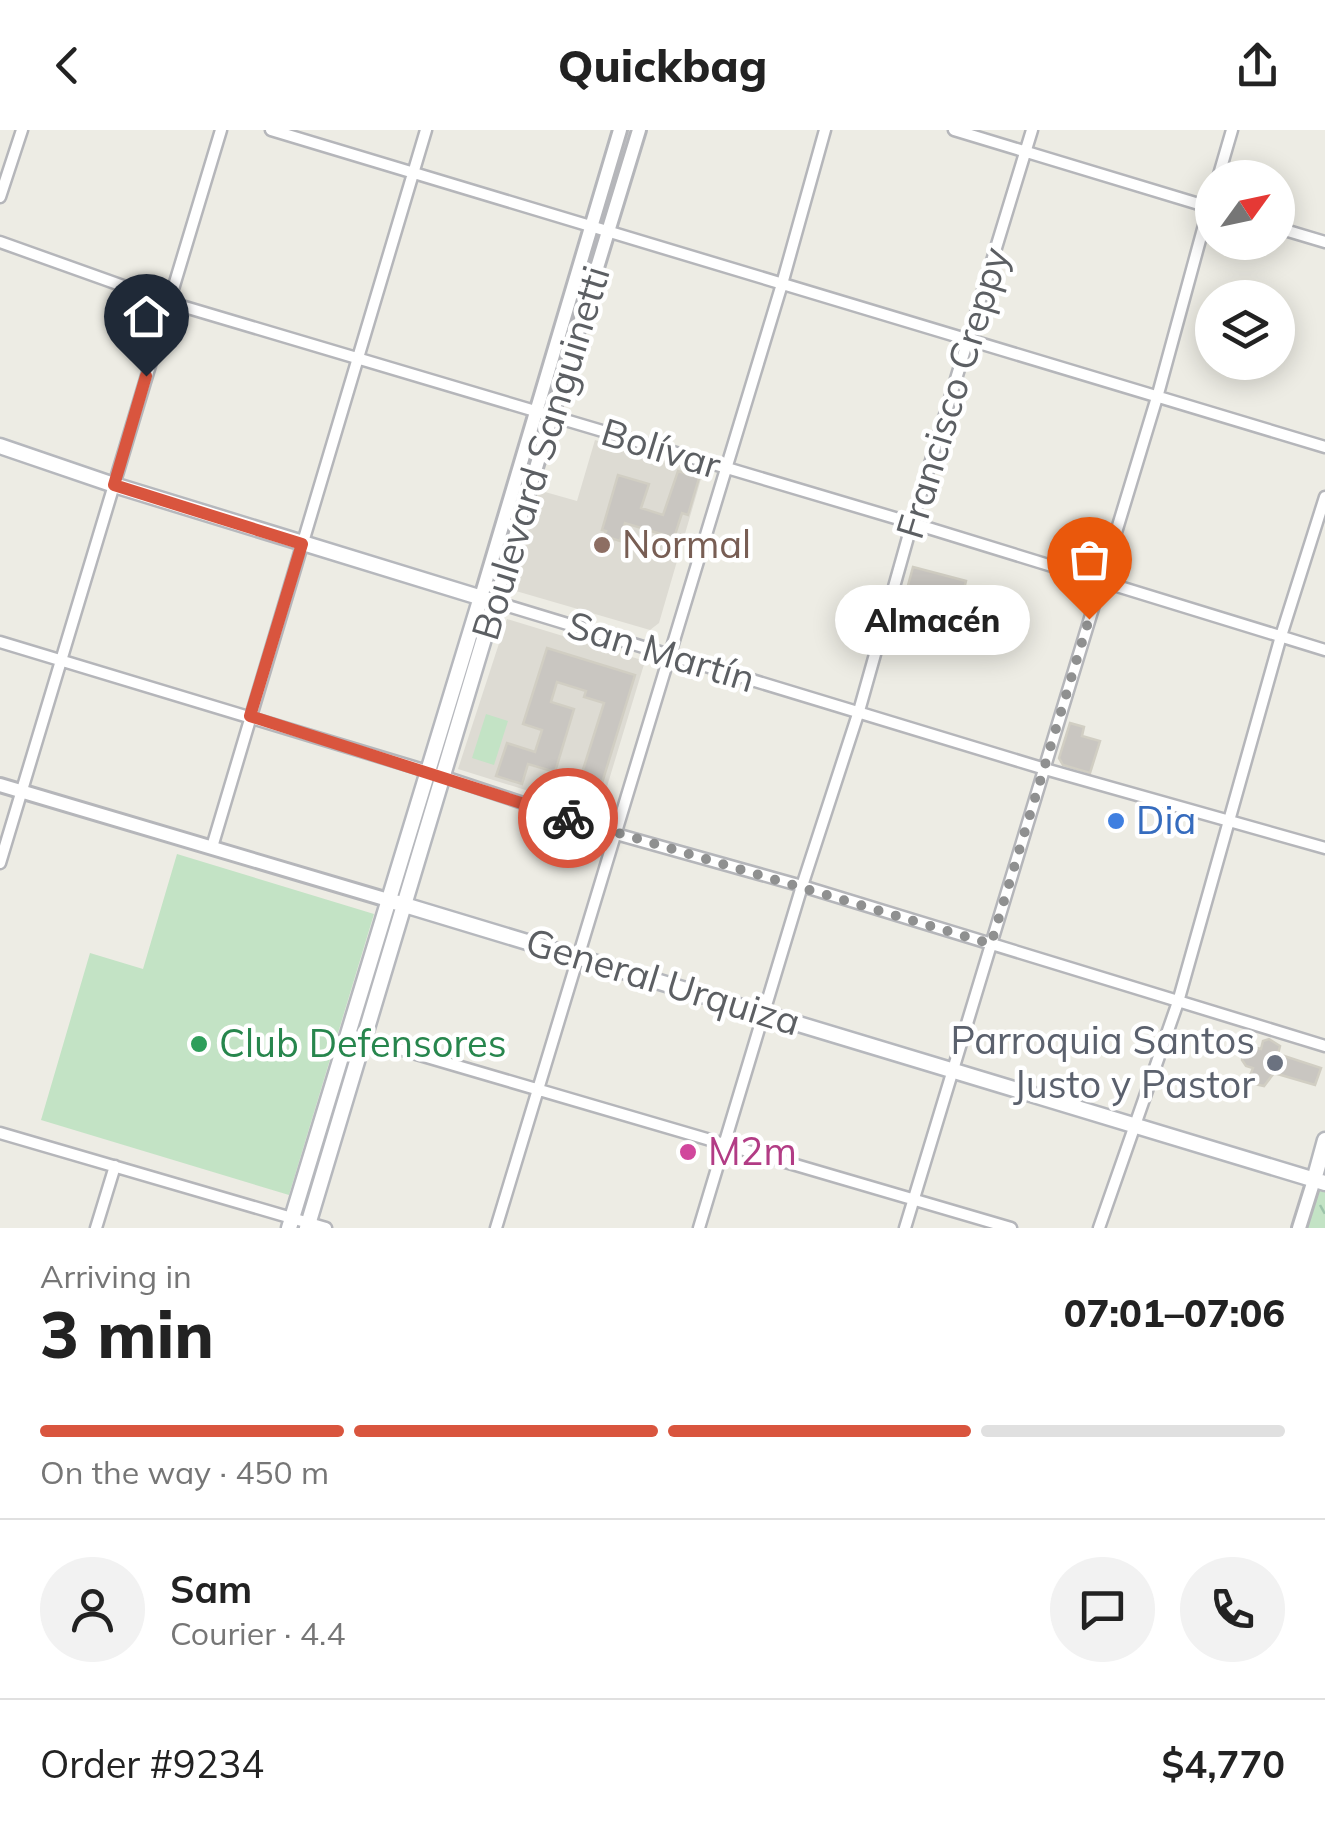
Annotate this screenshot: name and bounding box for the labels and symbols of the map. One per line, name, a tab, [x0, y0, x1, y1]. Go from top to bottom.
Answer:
north arrow	[1195, 160, 1295, 260]
street label: Francisco Creppy	[885, 241, 1019, 544]
street label: Boulevard Sanguinetti	[460, 260, 620, 645]
pin	[104, 274, 189, 377]
street label: Bolívar	[596, 407, 727, 489]
pin	[1047, 517, 1132, 620]
place label: Normal	[622, 520, 751, 568]
marker: Normal	[591, 534, 613, 556]
callout: Almacén	[834, 584, 1029, 654]
street label: San Martín	[562, 600, 761, 702]
courier	[518, 768, 618, 868]
place label: Dia	[1136, 796, 1196, 844]
marker: Dia	[1105, 810, 1127, 832]
street label: General Urquiza	[520, 917, 806, 1046]
place label: Parroquia Santos Justo y Pastor	[950, 1016, 1255, 1108]
place label: Club Defensores	[219, 1019, 507, 1067]
marker: Club Defensores	[188, 1033, 210, 1055]
marker: Parroquia Santos Justo y Pastor	[1264, 1052, 1286, 1074]
place label: M2m	[708, 1127, 797, 1175]
marker: M2m	[677, 1141, 699, 1163]

